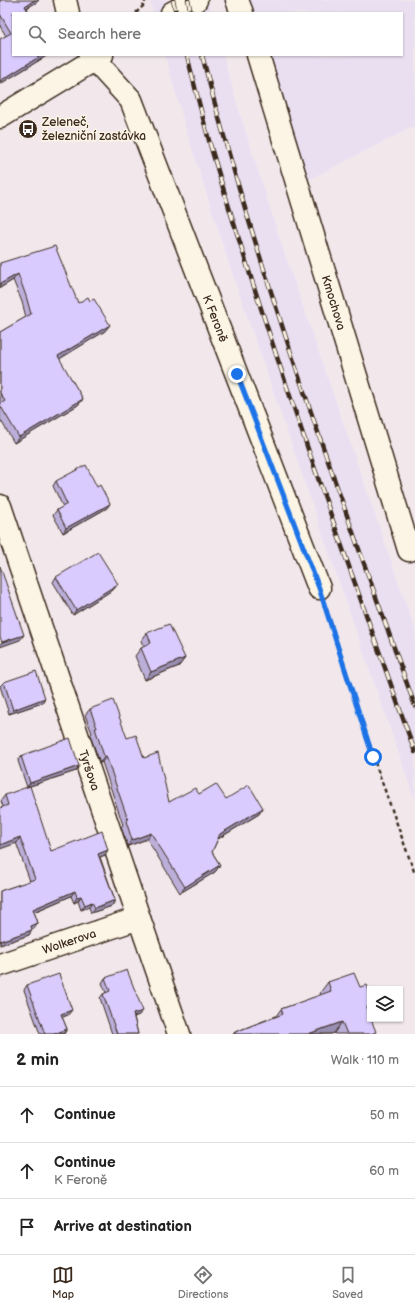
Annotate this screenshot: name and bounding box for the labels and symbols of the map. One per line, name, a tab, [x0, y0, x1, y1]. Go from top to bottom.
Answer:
place label: Zeleneč, železniční zastávka	[41, 115, 146, 144]
bus stop icon: Zeleneč, železniční zastávka	[17, 118, 39, 140]
street label: Kmochova	[318, 274, 349, 332]
street label: K Feroně	[199, 293, 231, 345]
route end	[228, 365, 246, 383]
street label: Tyršova	[75, 748, 103, 793]
route start	[364, 748, 382, 766]
street label: Wolkerova	[40, 926, 98, 958]

